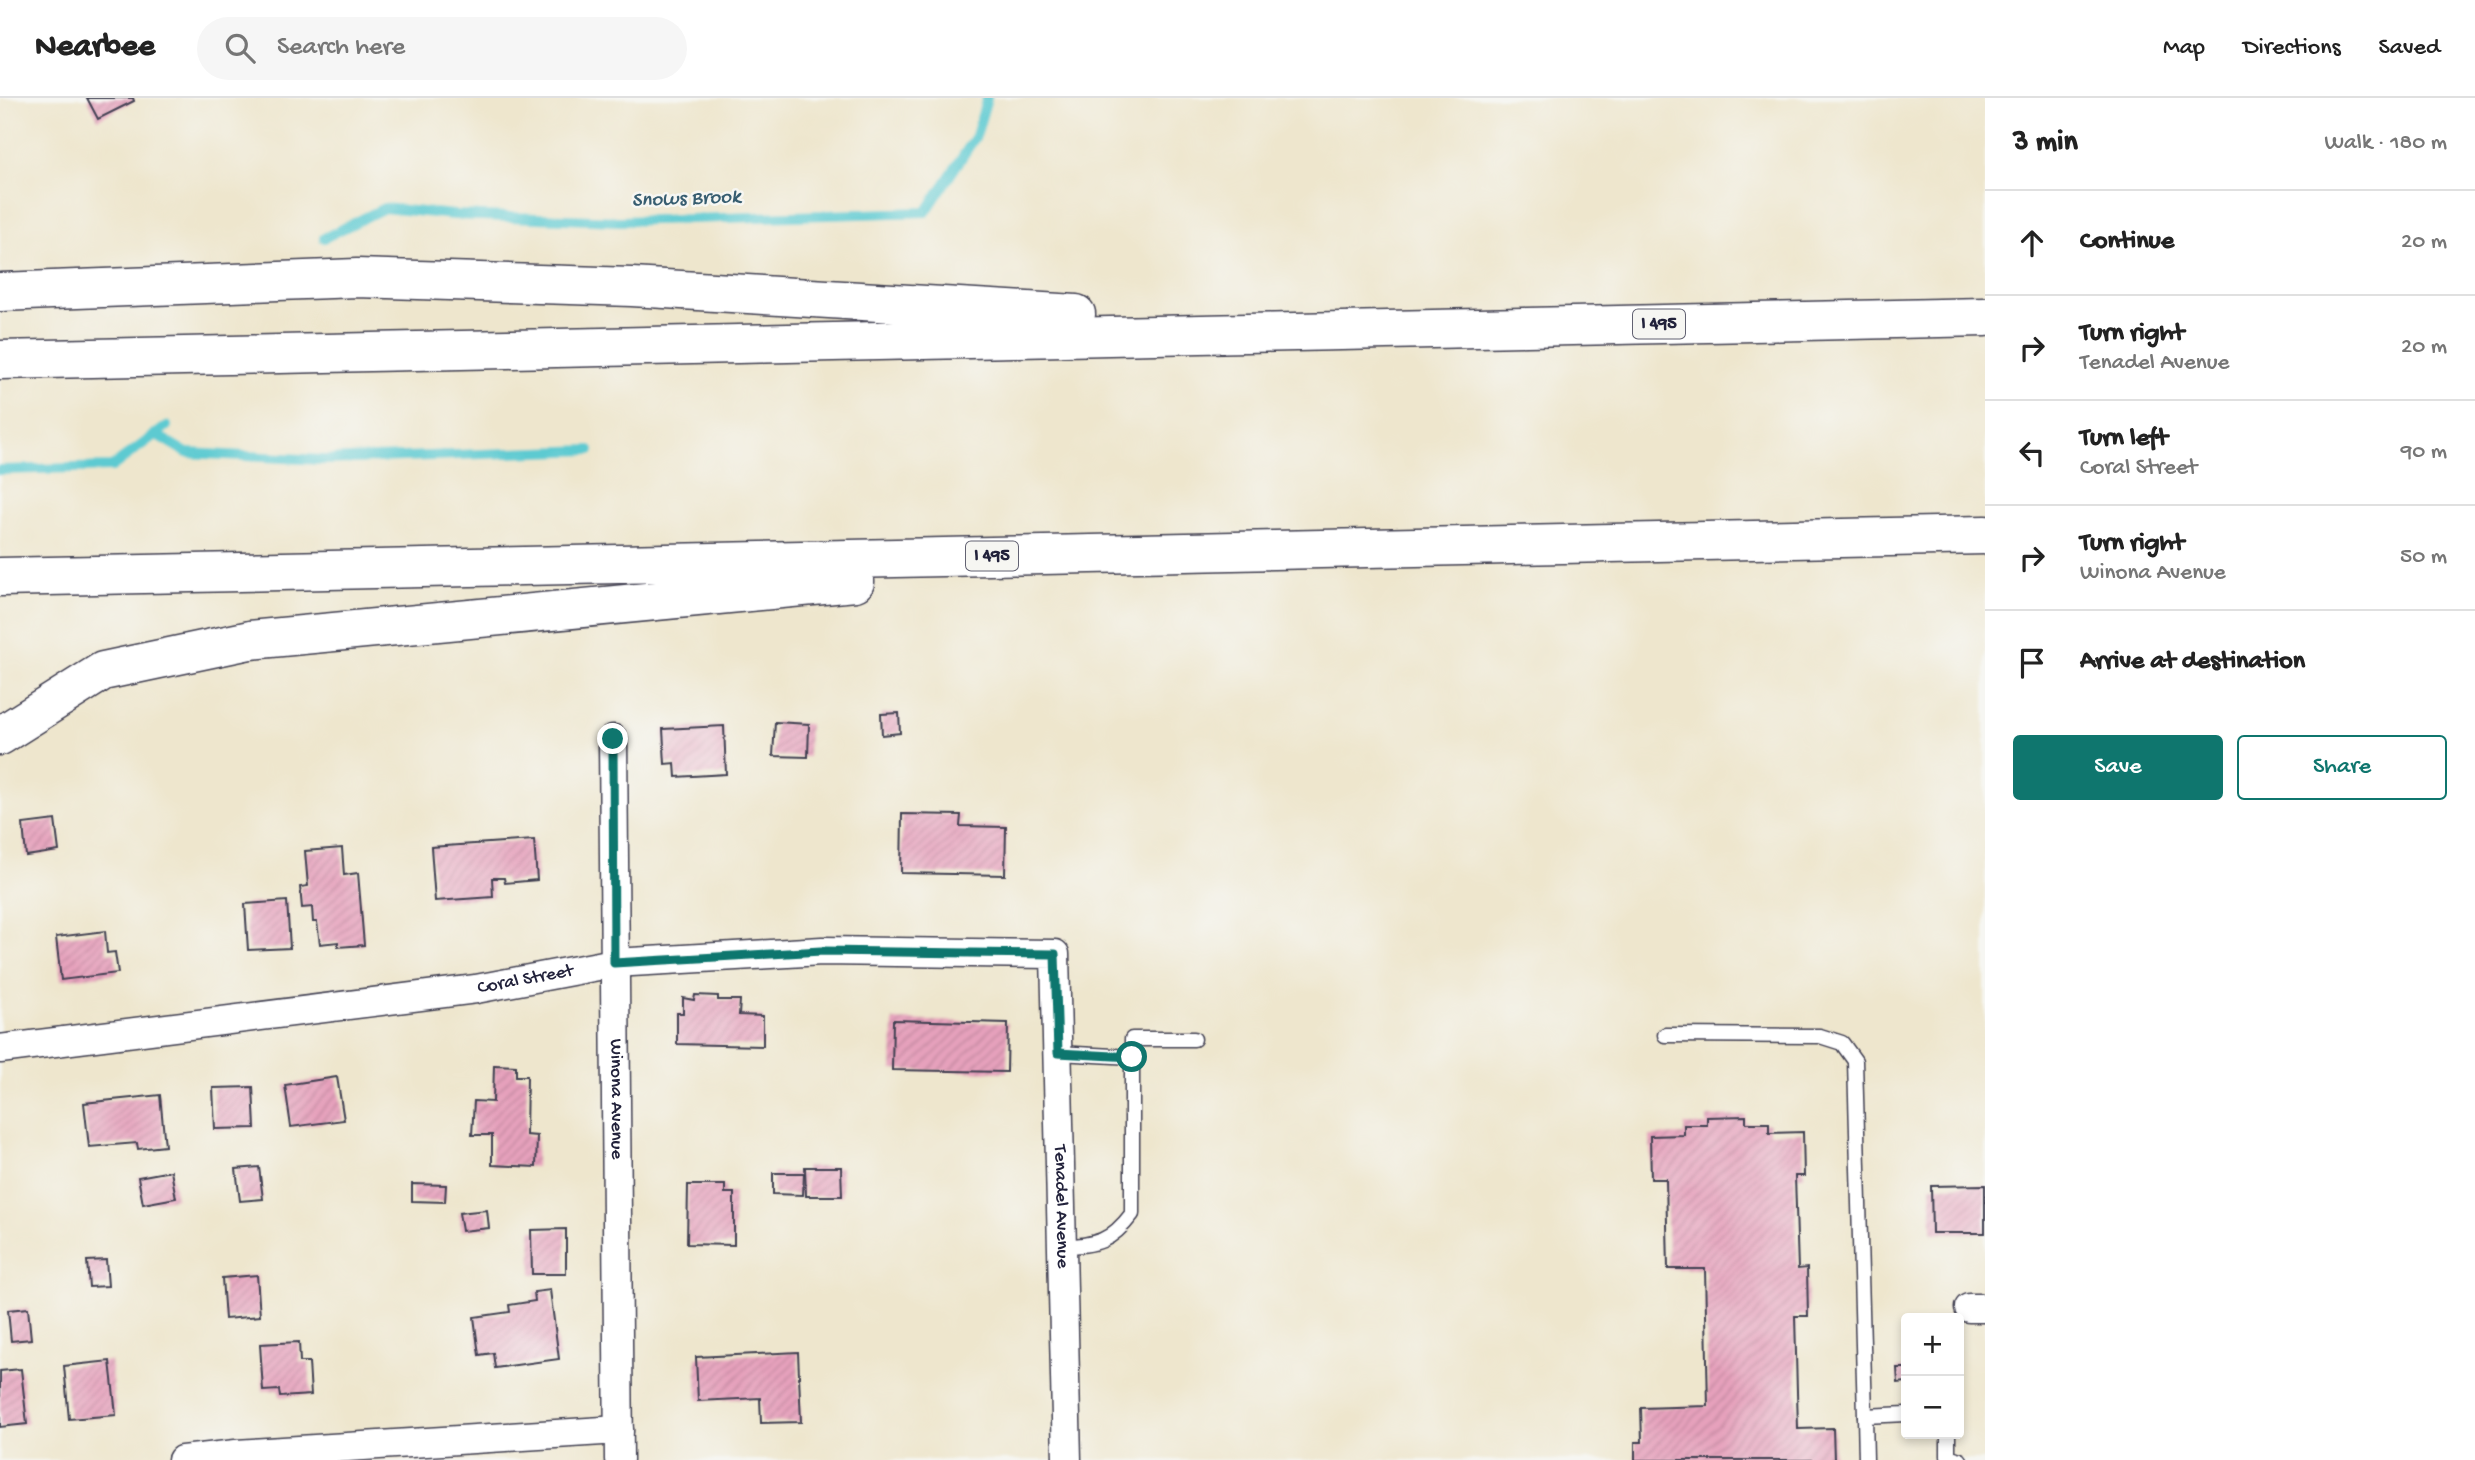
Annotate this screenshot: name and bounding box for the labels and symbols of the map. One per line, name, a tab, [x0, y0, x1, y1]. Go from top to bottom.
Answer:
water label: Snows Brook	[631, 186, 743, 214]
road number: I 495	[1633, 309, 1685, 338]
road number: I 495	[966, 542, 1018, 570]
route end	[597, 723, 628, 754]
street label: Coral Street	[476, 959, 577, 1000]
street label: Winona Avenue	[604, 1039, 628, 1160]
route start	[1116, 1041, 1147, 1072]
street label: Tenadel Avenue	[1048, 1143, 1074, 1269]

